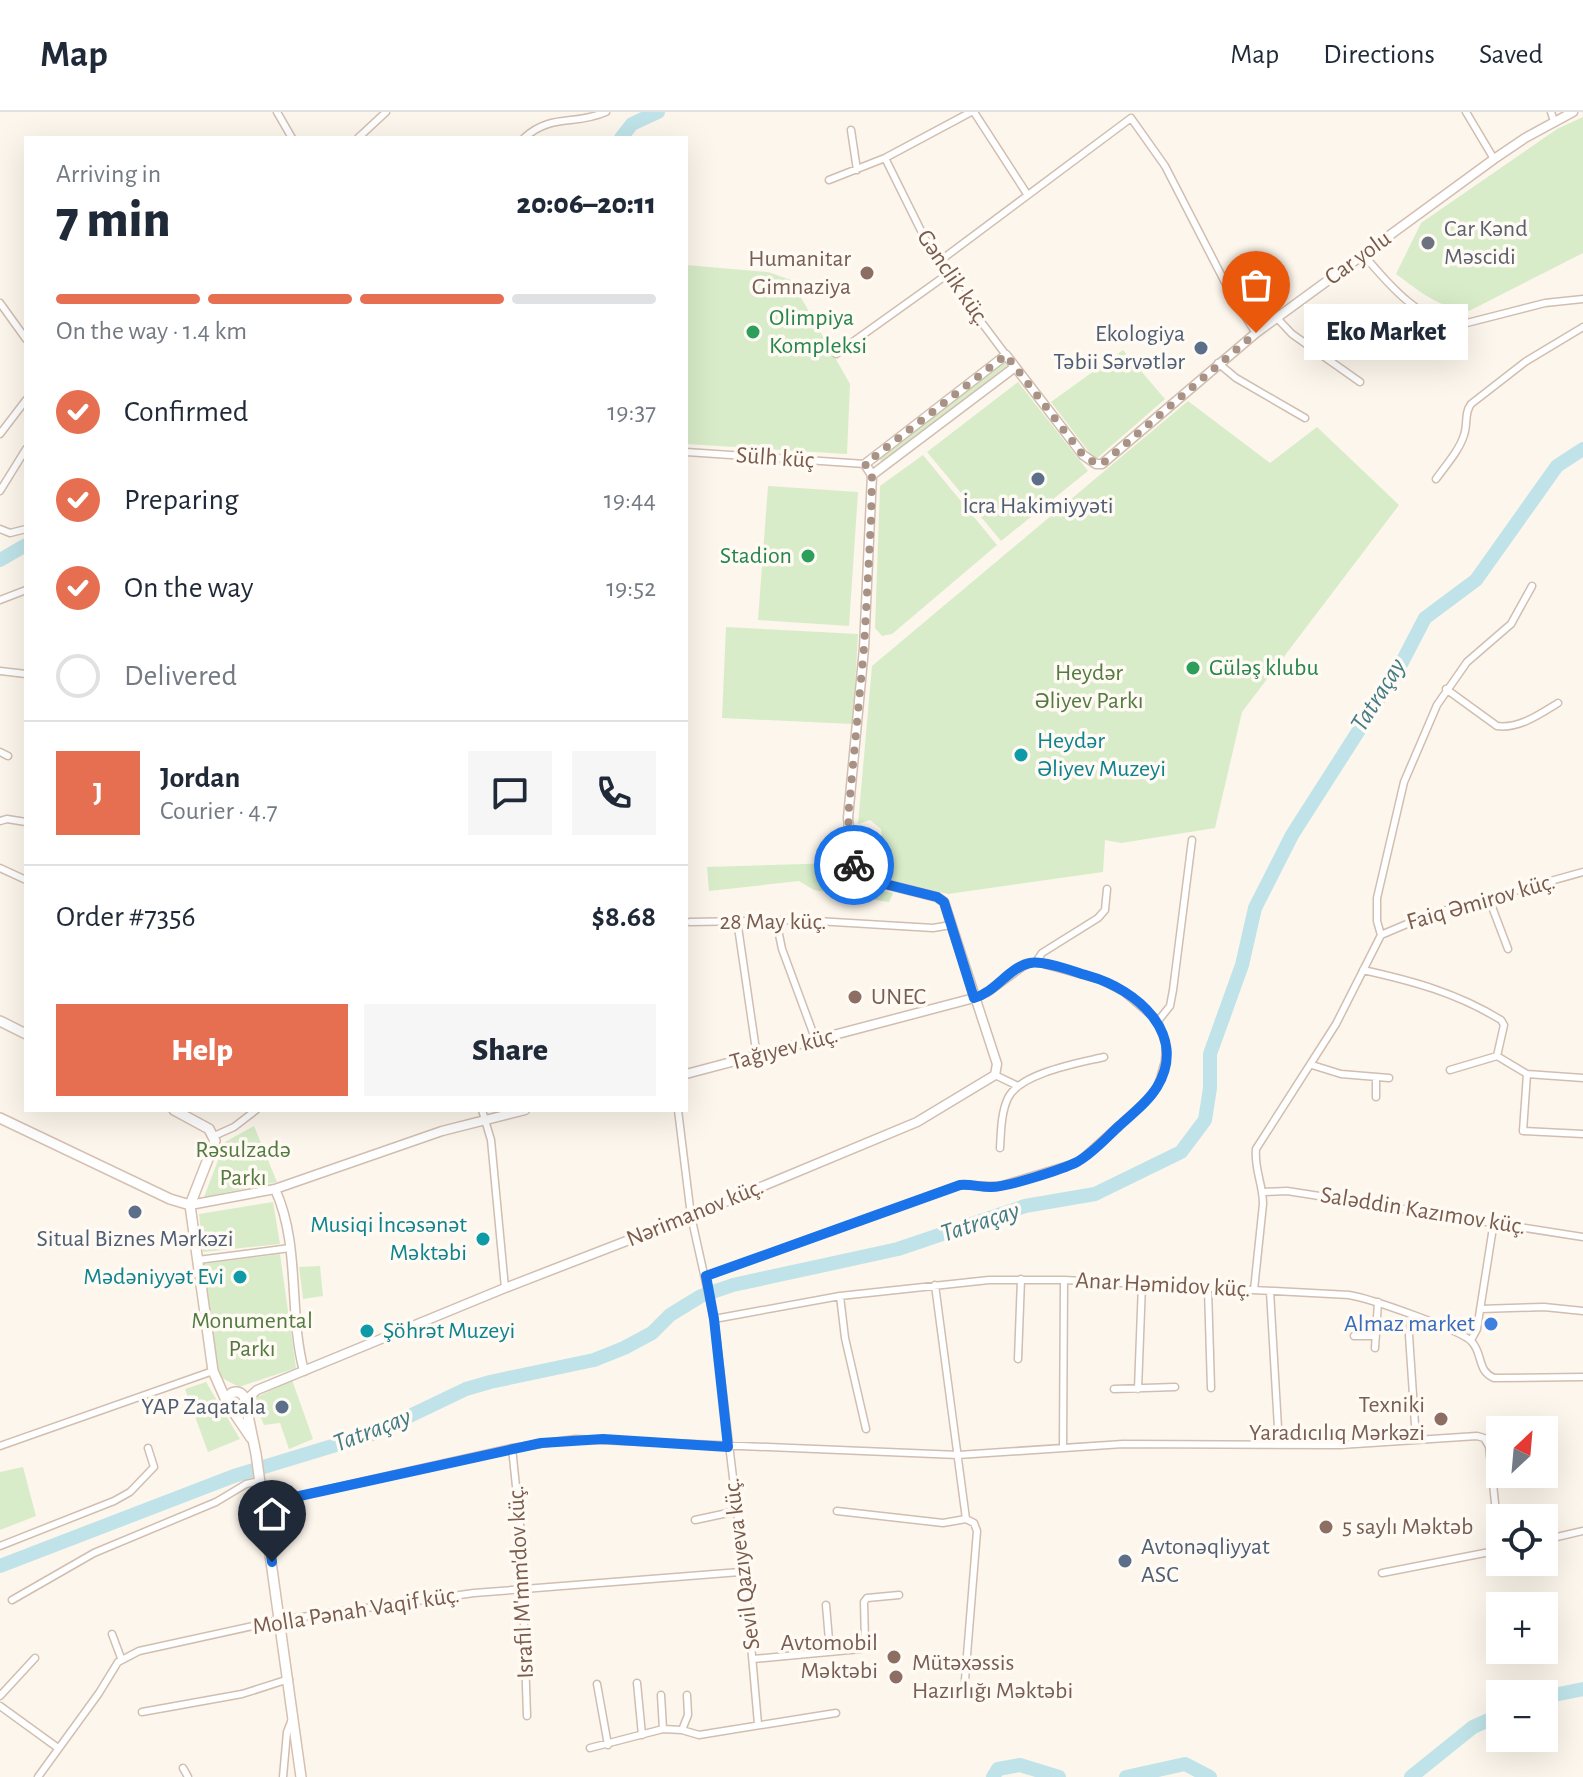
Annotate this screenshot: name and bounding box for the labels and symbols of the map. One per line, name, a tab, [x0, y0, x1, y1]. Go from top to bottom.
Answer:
place label: Car Kənd Məscidi	[1444, 217, 1528, 269]
street label: Gənclik küç.	[912, 226, 994, 330]
street label: Car yolu	[1321, 226, 1395, 290]
marker: Car Kənd Məscidi	[1419, 234, 1437, 252]
place label: Humanitar Gimnaziya	[748, 247, 851, 299]
pin	[1222, 251, 1290, 333]
marker: Humanitar Gimnaziya	[858, 264, 876, 282]
callout: Eko Market	[1304, 305, 1468, 361]
place label: Olimpiya Kompleksi	[769, 306, 867, 358]
place label: Ekologiya Təbii Sərvətlər	[1053, 322, 1185, 374]
marker: Olimpiya Kompleksi	[744, 323, 762, 341]
marker: Ekologiya Təbii Sərvətlər	[1192, 339, 1210, 357]
street label: Sülh küç	[735, 443, 815, 473]
marker: İcra Hakimiyyəti	[1029, 470, 1047, 488]
place label: İcra Hakimiyyəti	[963, 493, 1113, 518]
place label: Stadion	[720, 544, 792, 568]
marker: Stadion	[799, 547, 817, 565]
water label: Tatraçay	[1346, 654, 1411, 736]
place label: Güləş klubu	[1209, 656, 1319, 680]
marker: Güləş klubu	[1184, 659, 1202, 677]
park label: Heydər Əliyev Parkı	[1035, 661, 1143, 713]
place label: Heydər Əliyev Muzeyi	[1037, 729, 1166, 781]
marker: Heydər Əliyev Muzeyi	[1012, 746, 1030, 764]
courier	[814, 825, 894, 905]
street label: Faiq Əmirov küç.	[1404, 869, 1558, 935]
street label: 28 May küç.	[719, 910, 827, 934]
place label: UNEC	[871, 985, 926, 1009]
marker: UNEC	[846, 988, 864, 1006]
street label: Tağıyev küç.	[727, 1023, 841, 1075]
park label: Rəsulzadə Parkı	[195, 1138, 291, 1190]
street label: Nərimanov küç.	[623, 1175, 767, 1251]
street label: Saləddin Kazımov küç.	[1319, 1183, 1527, 1239]
water label: Tatraçay	[938, 1197, 1023, 1247]
marker: Situal Biznes Mərkəzi	[126, 1203, 144, 1221]
place label: Musiqi İncəsənət Məktəbi	[310, 1212, 467, 1265]
place label: Situal Biznes Mərkəzi	[36, 1227, 234, 1251]
marker: Musiqi İncəsənət Məktəbi	[474, 1230, 492, 1248]
place label: Mədəniyyət Evi	[83, 1265, 224, 1289]
marker: Mədəniyyət Evi	[231, 1268, 249, 1286]
street label: Anar Həmidov küç.	[1075, 1268, 1251, 1302]
park label: Monumental Parkı	[191, 1309, 313, 1361]
place label: Almaz market	[1344, 1312, 1475, 1336]
marker: Almaz market	[1482, 1315, 1500, 1333]
place label: Şöhrət Muzeyi	[383, 1319, 515, 1343]
marker: Şöhrət Muzeyi	[358, 1322, 376, 1340]
place label: Texniki Yaradıcılıq Mərkəzi	[1249, 1393, 1425, 1445]
place label: YAP Zaqatala	[141, 1395, 266, 1419]
marker: YAP Zaqatala	[273, 1398, 291, 1416]
water label: Tatraçay	[330, 1403, 415, 1457]
marker: Texniki Yaradıcılıq Mərkəzi	[1432, 1410, 1450, 1428]
north arrow	[1486, 1416, 1558, 1488]
street label: Sevil Qazıyeva küç.	[720, 1477, 764, 1651]
pin	[238, 1480, 306, 1562]
street label: Israfil M'mm'dov küç.	[504, 1485, 538, 1679]
place label: 5 saylı Məktəb	[1342, 1515, 1473, 1539]
marker: 5 saylı Məktəb	[1317, 1518, 1335, 1536]
place label: Avtonəqliyyat ASC	[1141, 1535, 1270, 1587]
marker: Avtonəqliyyat ASC	[1116, 1552, 1134, 1570]
street label: Molla Pənah Vaqif küç.	[251, 1583, 461, 1639]
place label: Avtomobil Məktəbi	[781, 1631, 878, 1683]
marker: Avtomobil Məktəbi	[885, 1648, 903, 1666]
place label: Mütəxəssis Hazırlığı Məktəbi	[912, 1651, 1073, 1703]
marker: Mütəxəssis Hazırlığı Məktəbi	[887, 1668, 905, 1686]

